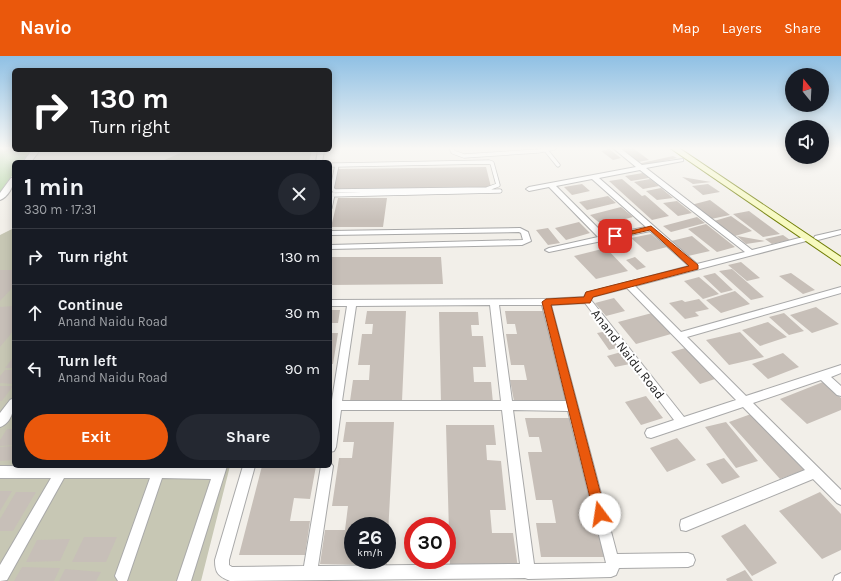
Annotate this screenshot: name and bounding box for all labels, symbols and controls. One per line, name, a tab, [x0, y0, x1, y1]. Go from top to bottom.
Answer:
text: Navio	[20, 17, 72, 39]
text: Map	[672, 20, 700, 37]
text: Layers	[722, 20, 762, 37]
text: Share	[784, 20, 821, 37]
north arrow	[785, 68, 829, 112]
map controls	[785, 68, 829, 164]
text: 130 m	[90, 82, 169, 115]
icon: right	[24, 84, 76, 136]
text: Turn right	[90, 116, 170, 138]
button: sound	[785, 120, 829, 164]
text: 1 min	[24, 173, 84, 201]
button: close	[278, 173, 320, 215]
text: 330 m · 17:31	[24, 202, 96, 217]
pin	[598, 219, 632, 253]
icon: arrive	[604, 225, 626, 247]
icon: right	[24, 246, 46, 268]
text: Turn right	[58, 248, 128, 266]
text: 130 m	[280, 248, 320, 266]
text: Continue	[58, 296, 123, 314]
icon: ahead	[24, 302, 46, 324]
text: 30 m	[285, 304, 320, 322]
street label: Anand Naidu Road	[588, 306, 668, 402]
text: Anand Naidu Road	[58, 314, 168, 329]
text: Turn left	[58, 352, 117, 370]
icon: left	[24, 358, 46, 380]
text: 90 m	[285, 360, 320, 378]
text: Anand Naidu Road	[58, 370, 168, 385]
button: Exit	[24, 414, 168, 460]
button: Share	[176, 414, 320, 460]
position arrow	[579, 493, 621, 535]
speed limit sign: 30	[404, 517, 456, 569]
text: 26	[358, 526, 382, 549]
text: km/h	[357, 547, 383, 559]

